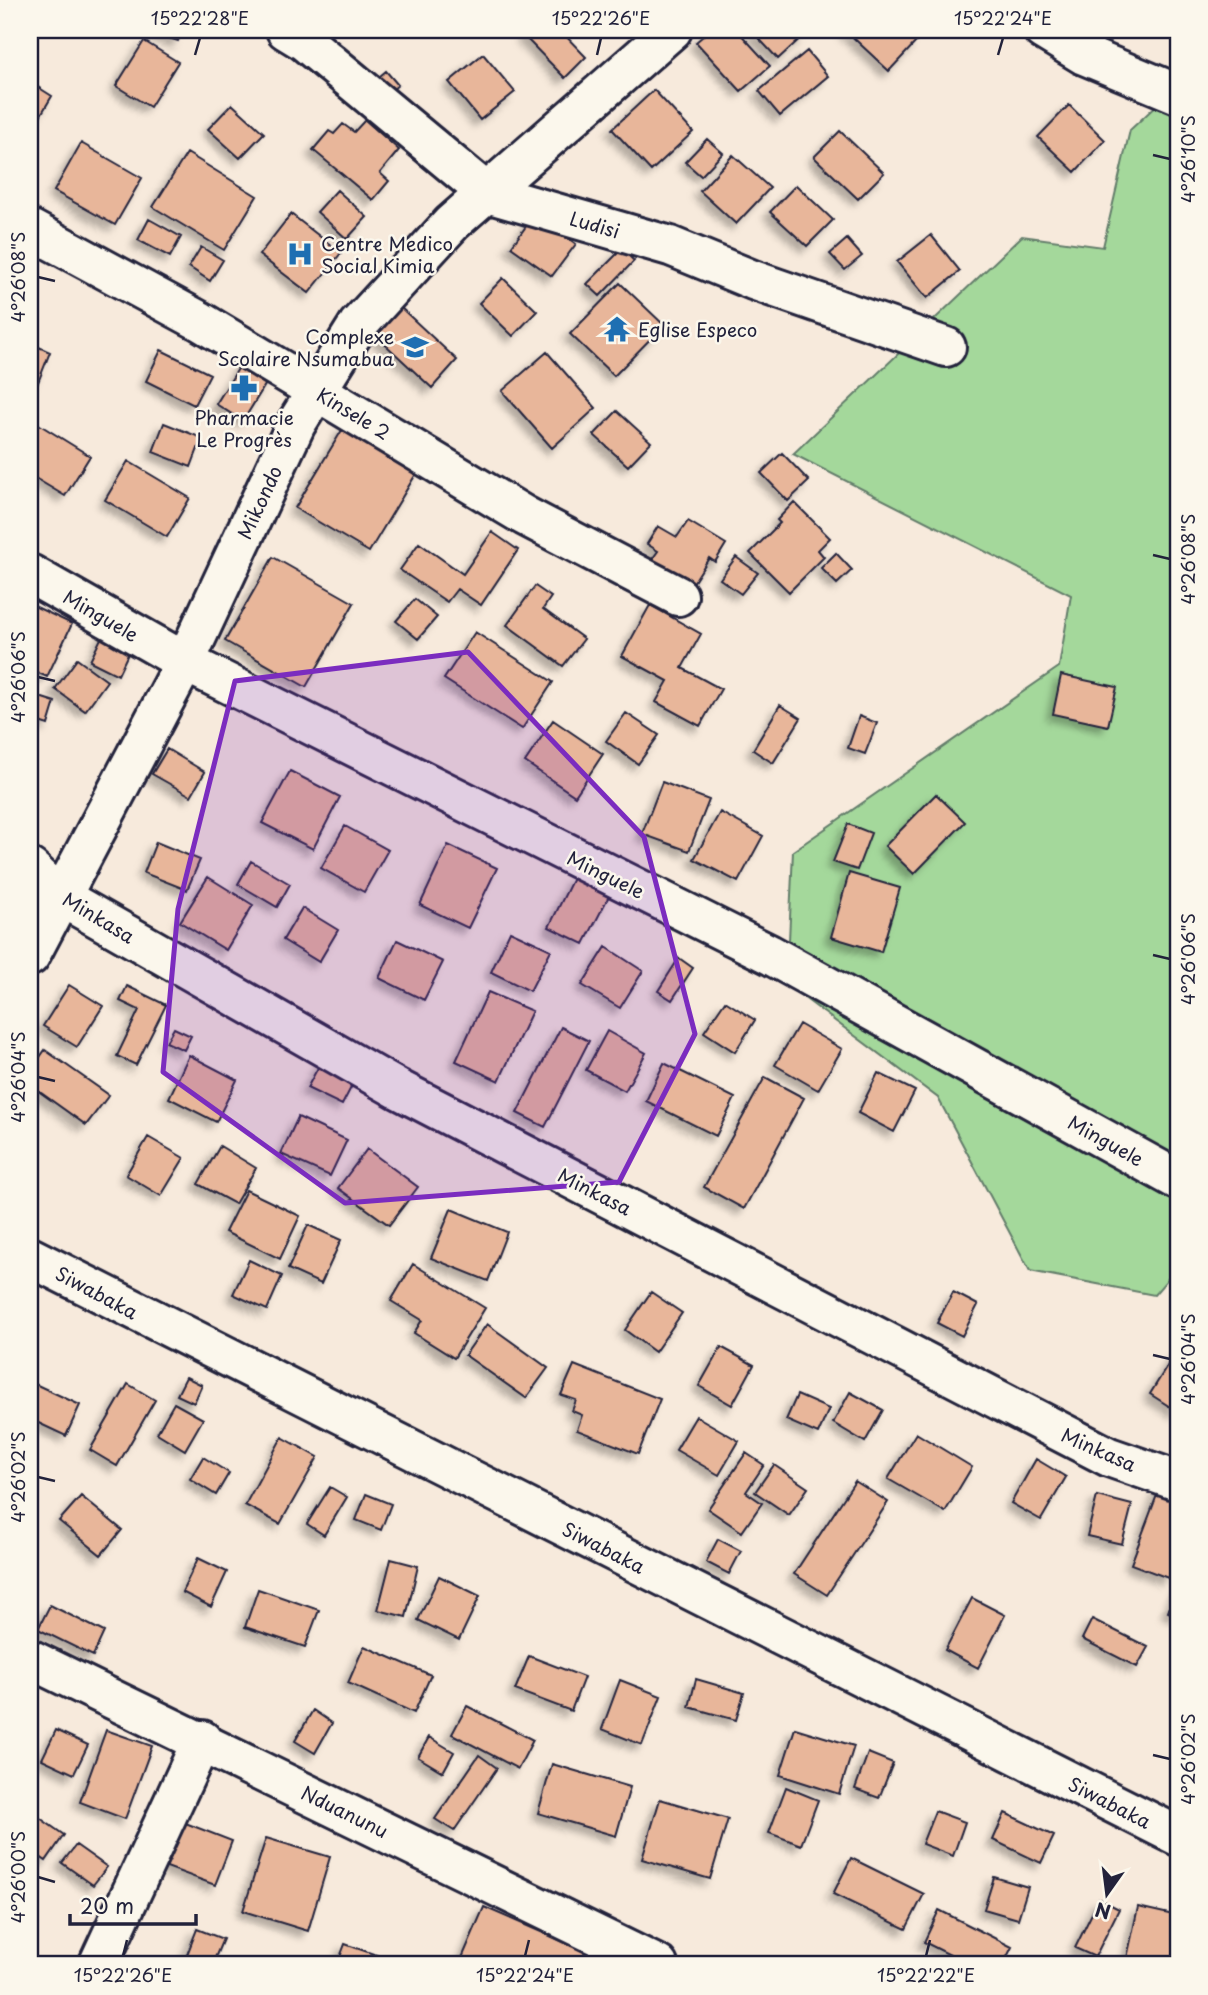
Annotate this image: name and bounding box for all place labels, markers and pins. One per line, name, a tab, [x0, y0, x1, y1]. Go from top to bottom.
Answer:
place label: Centre Medico Social Kimia	[321, 229, 453, 279]
hospital icon: Centre Medico Social Kimia	[285, 239, 315, 269]
temple icon: Eglise Especo	[602, 314, 632, 344]
place label: Eglise Especo	[638, 315, 757, 343]
place label: Complexe Scolaire Nsumabua	[218, 322, 394, 372]
school or university icon: Complexe Scolaire Nsumabua	[400, 332, 430, 362]
pharmacy icon: Pharmacie Le Progrès	[229, 373, 259, 403]
place label: Pharmacie Le Progrès	[194, 403, 294, 453]

